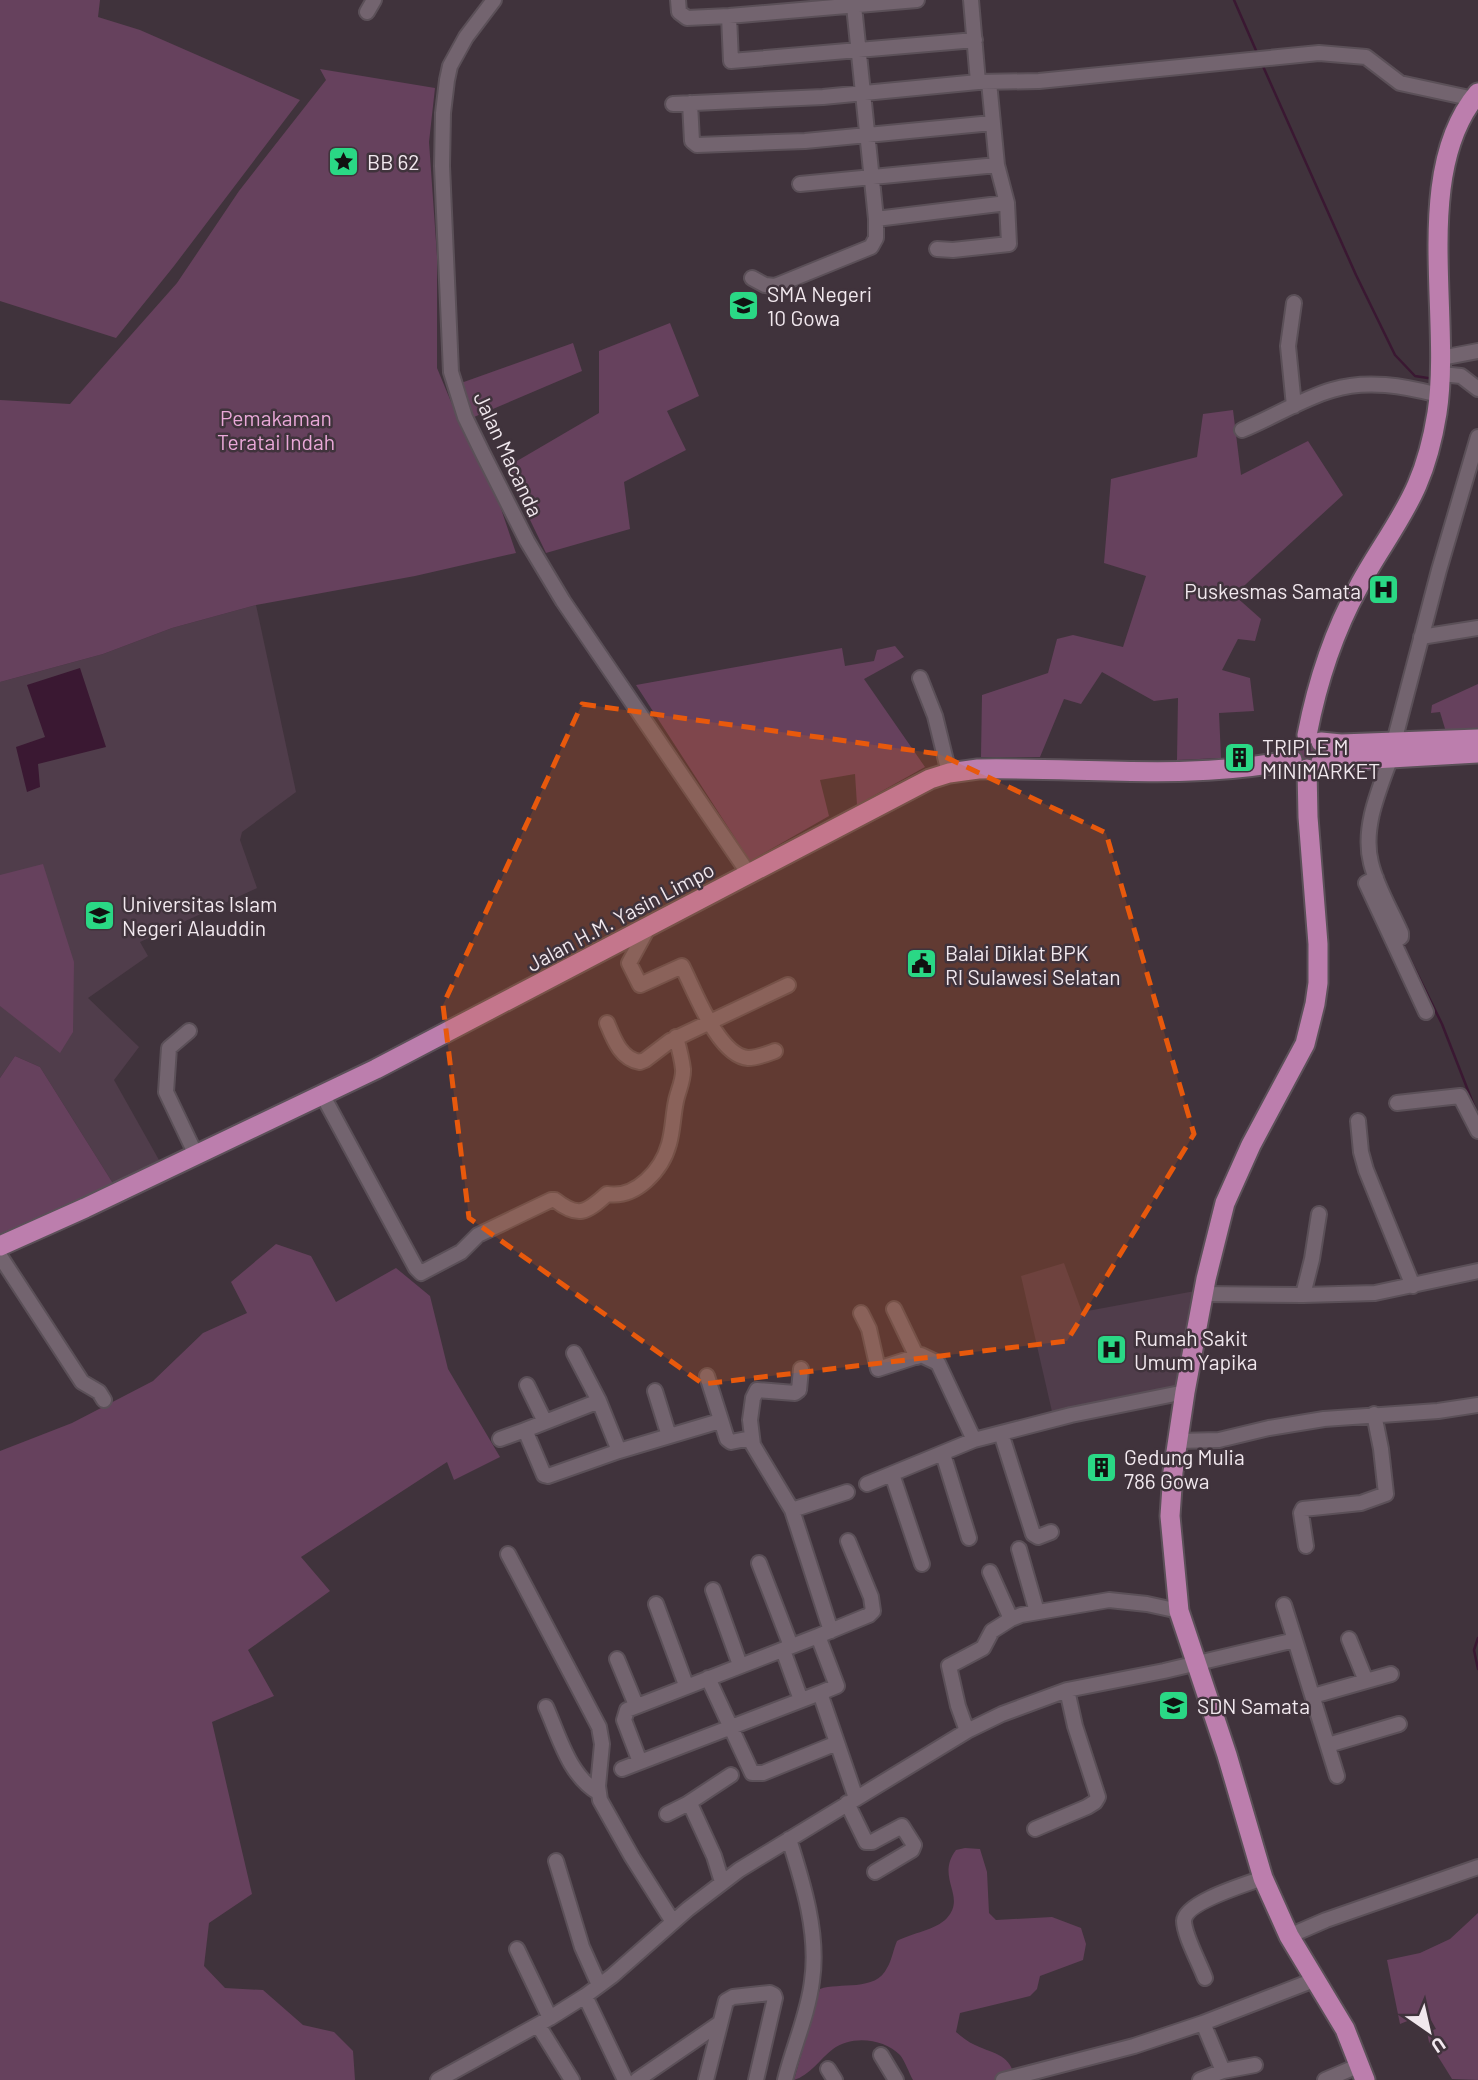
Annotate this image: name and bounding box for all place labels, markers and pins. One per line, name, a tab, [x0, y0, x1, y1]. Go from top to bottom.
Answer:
place icon: BB 62	[327, 144, 361, 178]
place label: BB 62	[367, 149, 420, 174]
place label: SMA Negeri 10 Gowa	[767, 281, 872, 330]
school or university icon: SMA Negeri 10 Gowa	[727, 288, 761, 322]
hospital icon: Puskesmas Samata	[1367, 573, 1401, 607]
place label: Puskesmas Samata	[1184, 578, 1361, 603]
place label: TRIPLE M MINIMARKET	[1262, 734, 1380, 783]
building icon: TRIPLE M MINIMARKET	[1222, 741, 1256, 775]
place label: Universitas Islam Negeri Alauddin	[122, 891, 277, 940]
school or university icon: Universitas Islam Negeri Alauddin	[82, 898, 116, 932]
place label: Balai Diklat BPK RI Sulawesi Selatan	[945, 940, 1121, 989]
public building icon: Balai Diklat BPK RI Sulawesi Selatan	[905, 947, 939, 981]
place label: Rumah Sakit Umum Yapika	[1134, 1325, 1258, 1374]
hospital icon: Rumah Sakit Umum Yapika	[1094, 1332, 1128, 1366]
place label: Gedung Mulia 786 Gowa	[1124, 1444, 1245, 1493]
building icon: Gedung Mulia 786 Gowa	[1084, 1451, 1118, 1485]
school or university icon: SDN Samata	[1157, 1688, 1191, 1722]
place label: SDN Samata	[1197, 1693, 1310, 1718]

